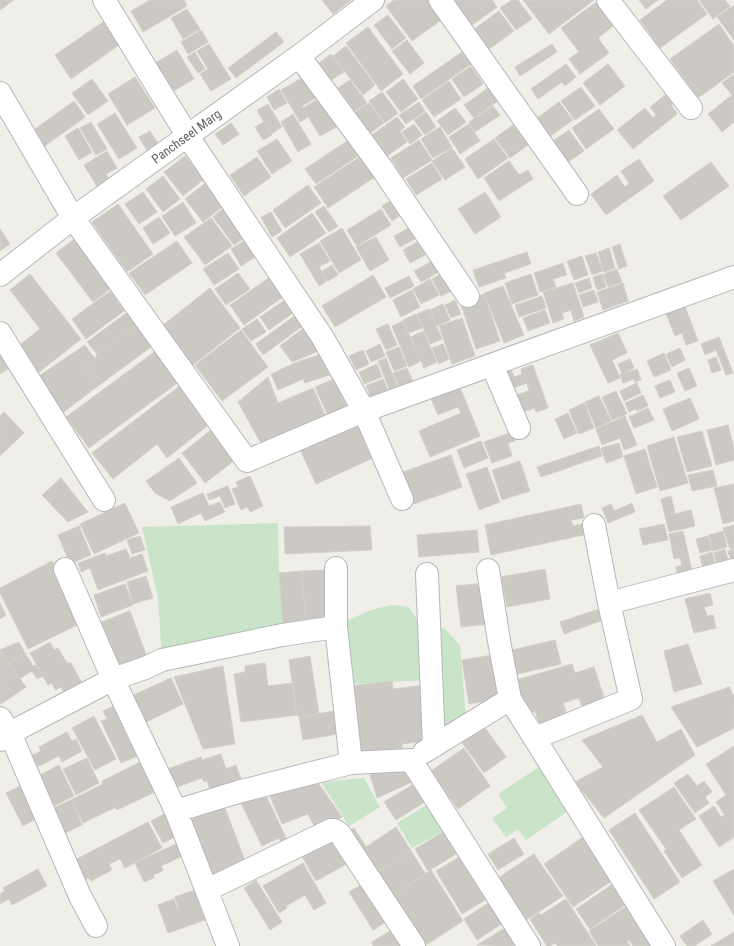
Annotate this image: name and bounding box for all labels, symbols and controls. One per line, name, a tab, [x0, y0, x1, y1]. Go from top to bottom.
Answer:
street label: Panchseel Marg	[149, 106, 224, 167]

